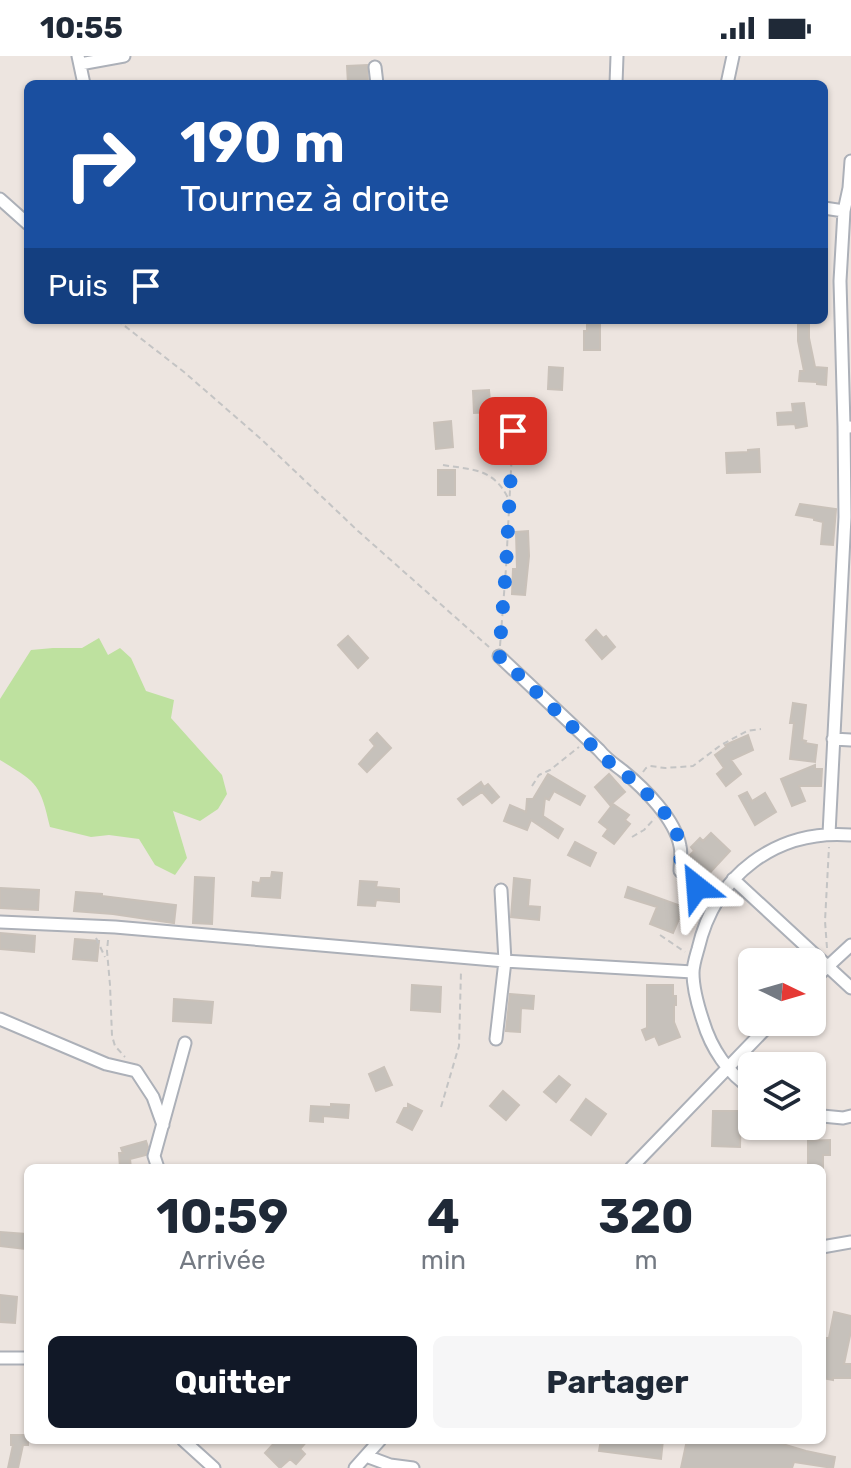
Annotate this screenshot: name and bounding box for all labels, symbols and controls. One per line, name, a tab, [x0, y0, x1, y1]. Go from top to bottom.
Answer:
text: 10:55	[40, 10, 123, 46]
text: 190 m	[180, 110, 345, 176]
icon: right	[48, 112, 152, 216]
text: Tournez à droite	[180, 177, 450, 220]
icon: arrive	[124, 264, 168, 308]
text: Puis	[48, 268, 108, 304]
pin	[479, 397, 547, 465]
icon: arrive	[491, 409, 535, 453]
position arrow	[655, 845, 739, 929]
north arrow	[738, 948, 826, 1036]
map controls	[738, 948, 826, 1140]
button: layers	[738, 1052, 826, 1140]
text: 10:59	[156, 1188, 289, 1245]
text: 4	[427, 1188, 460, 1245]
text: 320	[598, 1188, 694, 1245]
text: Arrivée	[179, 1245, 266, 1276]
text: min	[421, 1245, 466, 1276]
text: m	[634, 1245, 658, 1276]
button: Quitter	[48, 1336, 417, 1428]
button: Partager	[433, 1336, 802, 1428]

